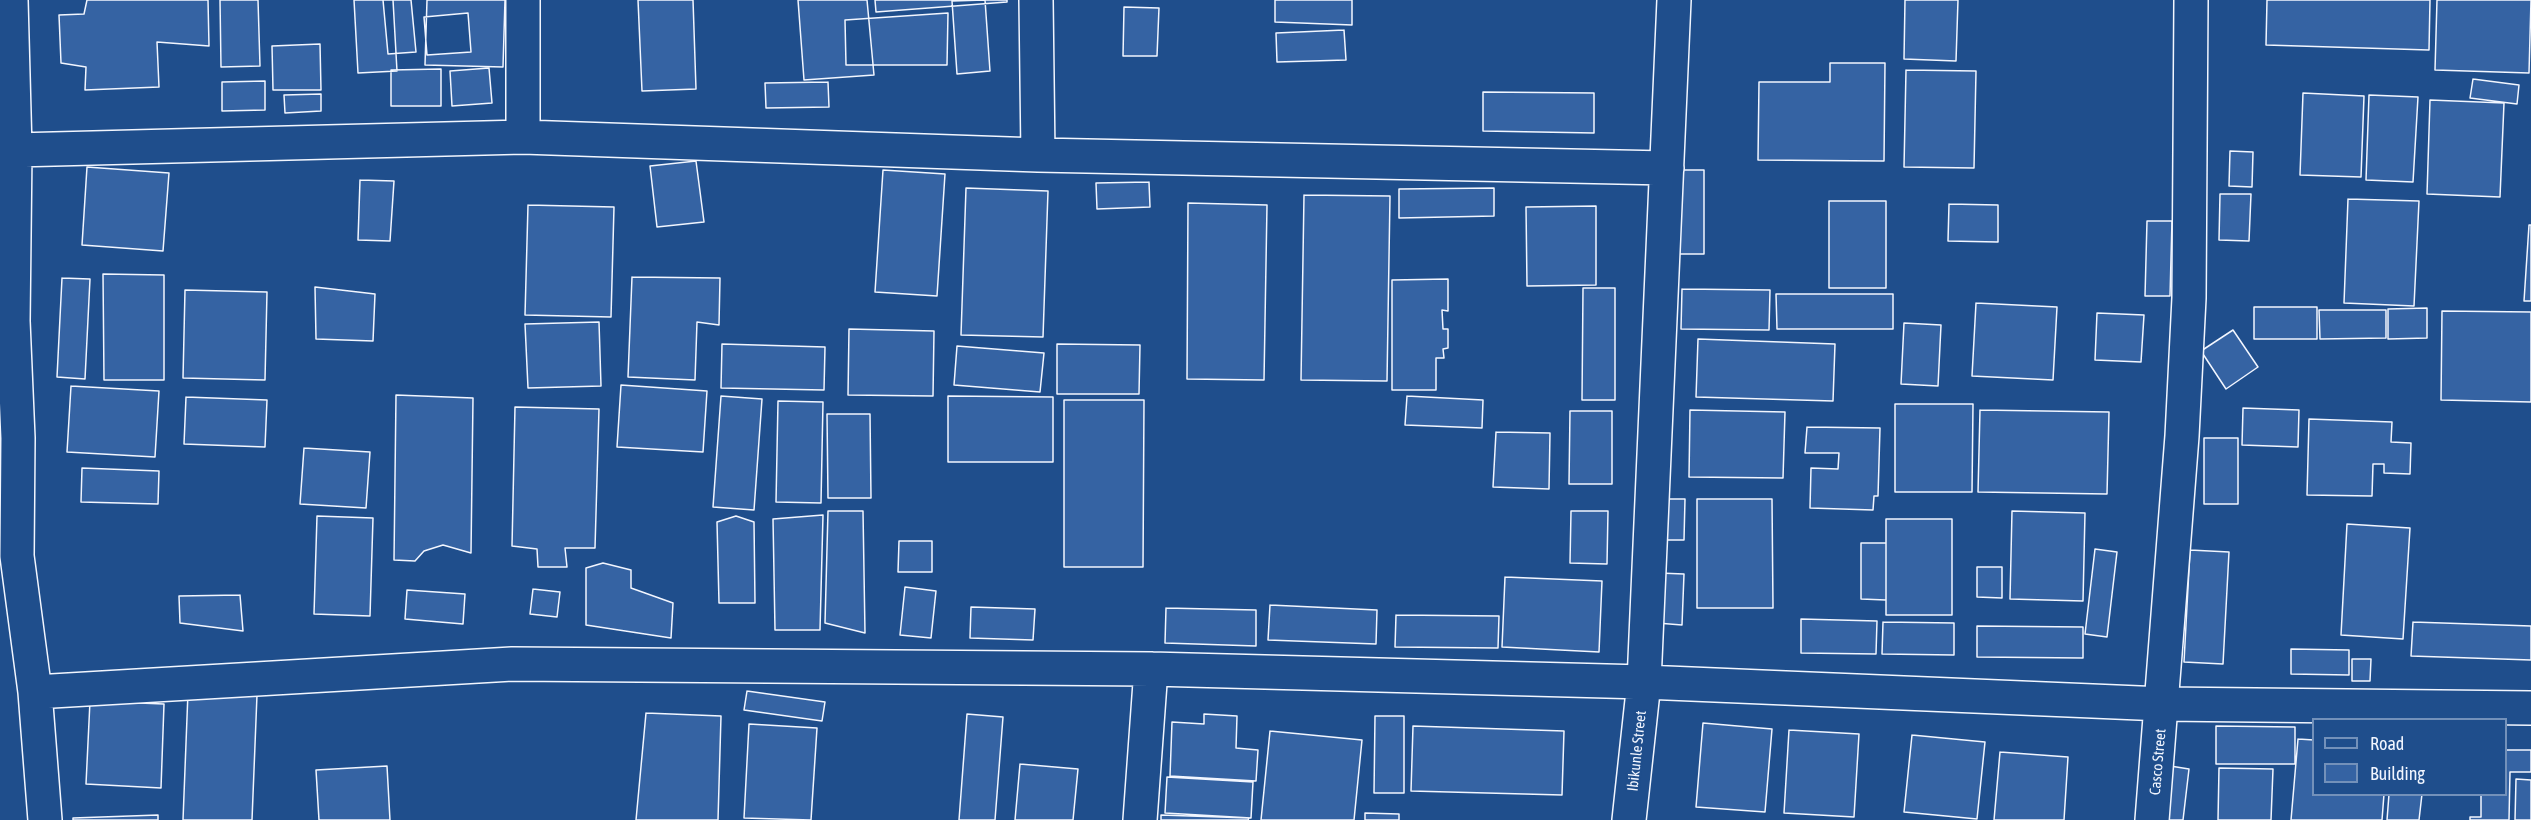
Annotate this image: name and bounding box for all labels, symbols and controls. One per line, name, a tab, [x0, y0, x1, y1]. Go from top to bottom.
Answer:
street label: Ibikunle Street	[1624, 710, 1650, 792]
legend	[2312, 718, 2507, 796]
street label: Casco Street	[2146, 728, 2170, 796]
text: Road	[2370, 733, 2404, 754]
text: Building	[2370, 763, 2425, 784]

